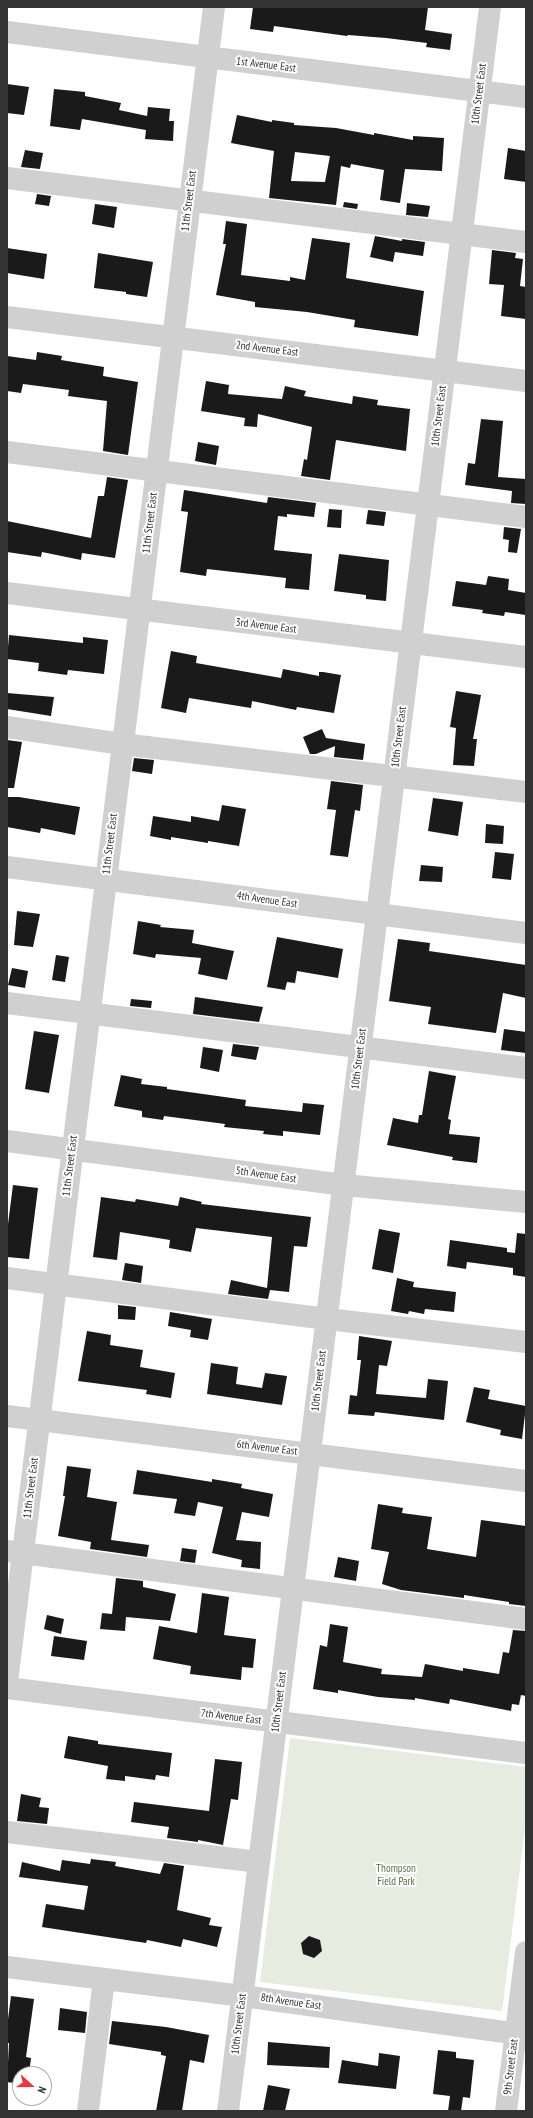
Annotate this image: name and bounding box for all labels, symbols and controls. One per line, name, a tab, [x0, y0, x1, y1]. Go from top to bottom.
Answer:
street label: 1st Avenue East	[235, 55, 297, 75]
street label: 10th Street East	[469, 63, 489, 125]
street label: 11th Street East	[179, 170, 199, 232]
street label: 2nd Avenue East	[235, 339, 299, 359]
street label: 10th Street East	[429, 385, 449, 447]
street label: 11th Street East	[140, 492, 160, 554]
street label: 3rd Avenue East	[235, 616, 297, 636]
street label: 10th Street East	[389, 706, 409, 768]
street label: 11th Street East	[100, 813, 120, 875]
street label: 4th Avenue East	[236, 889, 298, 911]
street label: 10th Street East	[349, 1028, 369, 1090]
street label: 11th Street East	[60, 1135, 80, 1197]
street label: 5th Avenue East	[235, 1164, 297, 1186]
street label: 10th Street East	[309, 1350, 329, 1412]
street label: 6th Avenue East	[236, 1438, 298, 1458]
street label: 11th Street East	[21, 1457, 41, 1519]
street label: 10th Street East	[269, 1671, 289, 1733]
street label: 7th Avenue East	[200, 1707, 262, 1727]
park label: Thompson Field Park	[376, 1862, 416, 1888]
street label: 8th Avenue East	[260, 1991, 322, 2013]
street label: 10th Street East	[229, 1993, 249, 2055]
street label: 9th Street East	[501, 2038, 521, 2096]
north arrow	[12, 2066, 52, 2106]
text: N	[35, 2085, 50, 2095]

